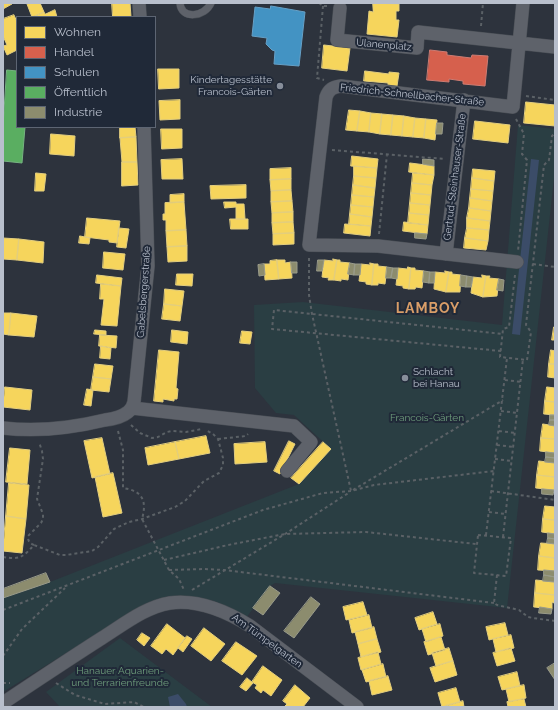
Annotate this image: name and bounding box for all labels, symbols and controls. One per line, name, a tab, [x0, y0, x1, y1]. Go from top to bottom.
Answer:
legend	[16, 16, 156, 128]
text: Wohnen	[54, 25, 101, 39]
street label: Ulanenplatz	[356, 37, 412, 53]
text: Handel	[54, 45, 94, 59]
text: Schulen	[54, 65, 99, 79]
place label: Kindertagesstätte Francois-Gärten	[190, 74, 272, 98]
marker: Kindertagesstätte Francois-Gärten	[275, 81, 285, 91]
street label: Friedrich-Schnellbacher-Straße	[339, 81, 485, 109]
text: Öffentlich	[54, 85, 107, 99]
text: Industrie	[54, 105, 102, 119]
street label: Gertrud-Steinhauser-Straße	[441, 113, 469, 241]
street label: Gabelsbergerstraße	[135, 246, 153, 338]
district label: LAMBOY	[396, 301, 460, 317]
place label: Schlacht bei Hanau	[413, 366, 460, 390]
marker: Schlacht bei Hanau	[400, 373, 410, 383]
park label: Francois-Gärten	[390, 412, 464, 424]
street label: Am Tümpelgarten	[230, 612, 304, 670]
park label: Hanauer Aquarien- und Terrarienfreunde	[71, 665, 169, 688]

